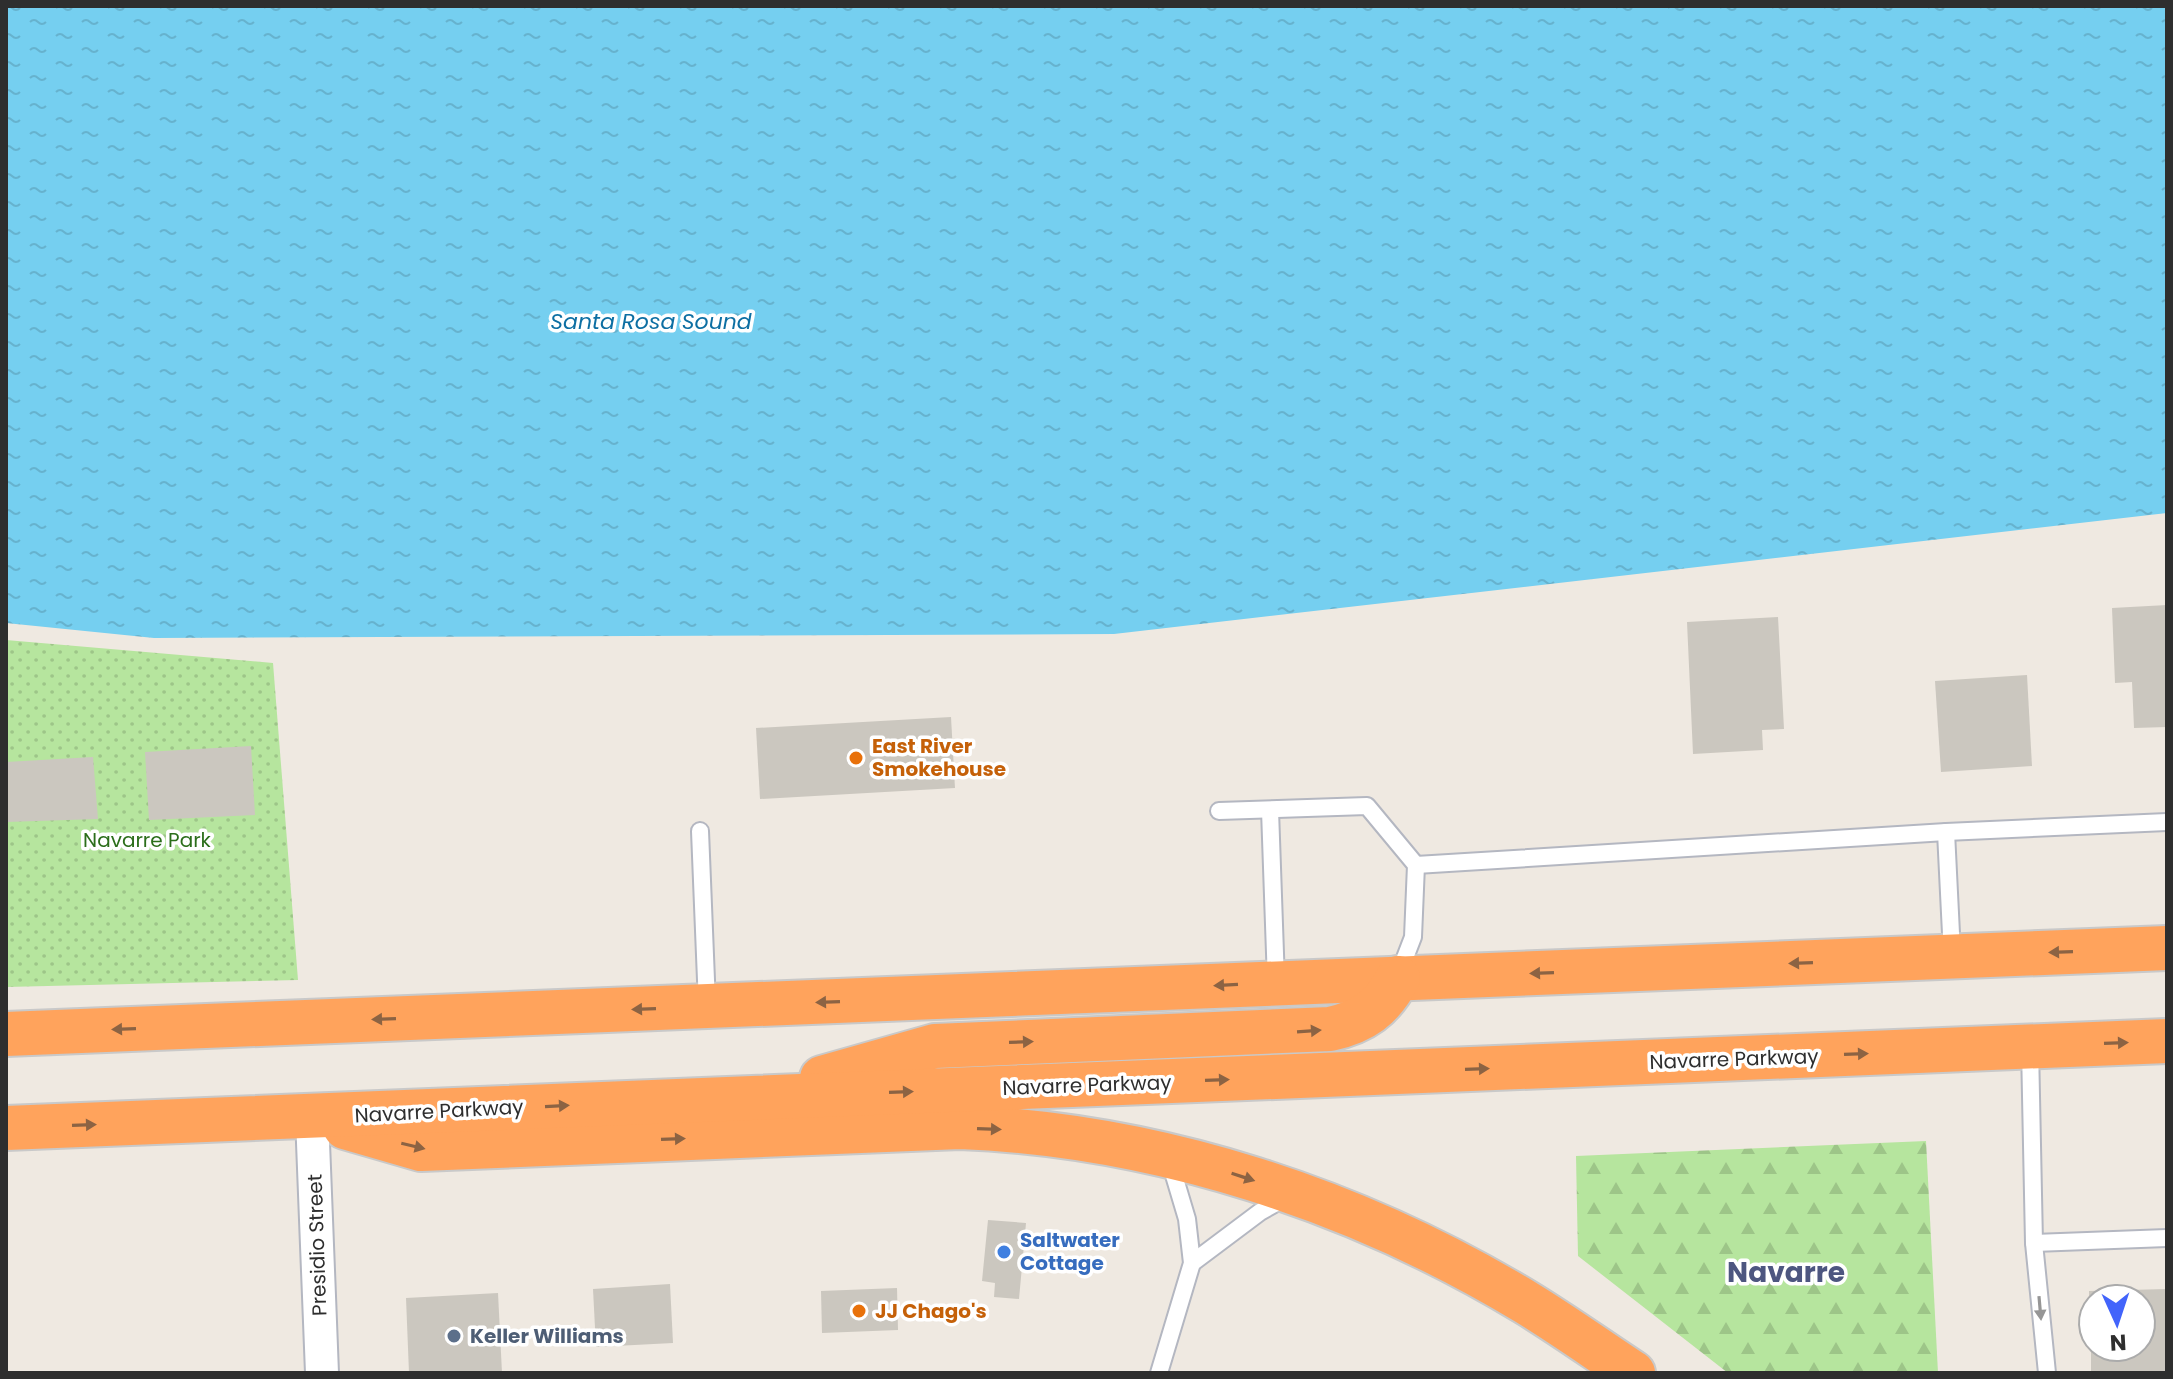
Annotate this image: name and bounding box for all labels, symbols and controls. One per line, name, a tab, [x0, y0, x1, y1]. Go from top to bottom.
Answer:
water label: Santa Rosa Sound	[550, 306, 752, 337]
place label: East River Smokehouse	[872, 732, 1006, 783]
marker: East River Smokehouse	[847, 749, 865, 767]
park label: Navarre Park	[83, 826, 212, 854]
one-way arrow	[2048, 946, 2073, 959]
one-way arrow	[1788, 956, 1813, 969]
one-way arrow	[1528, 966, 1554, 979]
one-way arrow	[1213, 979, 1238, 992]
one-way arrow	[815, 996, 840, 1009]
one-way arrow	[631, 1003, 656, 1016]
one-way arrow	[371, 1013, 396, 1026]
one-way arrow	[111, 1023, 136, 1036]
one-way arrow	[1297, 1024, 1322, 1037]
one-way arrow	[1009, 1036, 1034, 1049]
one-way arrow	[2104, 1036, 2129, 1049]
street label: Navarre Parkway	[1649, 1042, 1819, 1076]
one-way arrow	[1844, 1047, 1869, 1060]
one-way arrow	[1465, 1063, 1490, 1076]
street label: Navarre Parkway	[1002, 1068, 1172, 1102]
one-way arrow	[1205, 1073, 1230, 1086]
one-way arrow	[889, 1085, 914, 1098]
street label: Navarre Parkway	[354, 1093, 524, 1129]
one-way arrow	[545, 1100, 570, 1113]
one-way arrow	[72, 1119, 97, 1132]
one-way arrow	[977, 1122, 1002, 1135]
one-way arrow	[661, 1132, 686, 1145]
one-way arrow	[401, 1140, 426, 1153]
one-way arrow	[1231, 1172, 1255, 1184]
street label: Presidio Street	[301, 1174, 333, 1316]
place label: Saltwater Cottage	[1020, 1226, 1120, 1277]
marker: Saltwater Cottage	[995, 1243, 1013, 1261]
district label: Navarre	[1727, 1253, 1845, 1292]
north arrow	[2077, 1283, 2157, 1363]
one-way arrow	[2034, 1296, 2047, 1321]
place label: JJ Chago's	[875, 1297, 987, 1325]
marker: JJ Chago's	[850, 1302, 868, 1320]
place label: Keller Williams	[470, 1322, 624, 1350]
marker: Keller Williams	[445, 1327, 463, 1345]
text: N	[2109, 1327, 2127, 1358]

